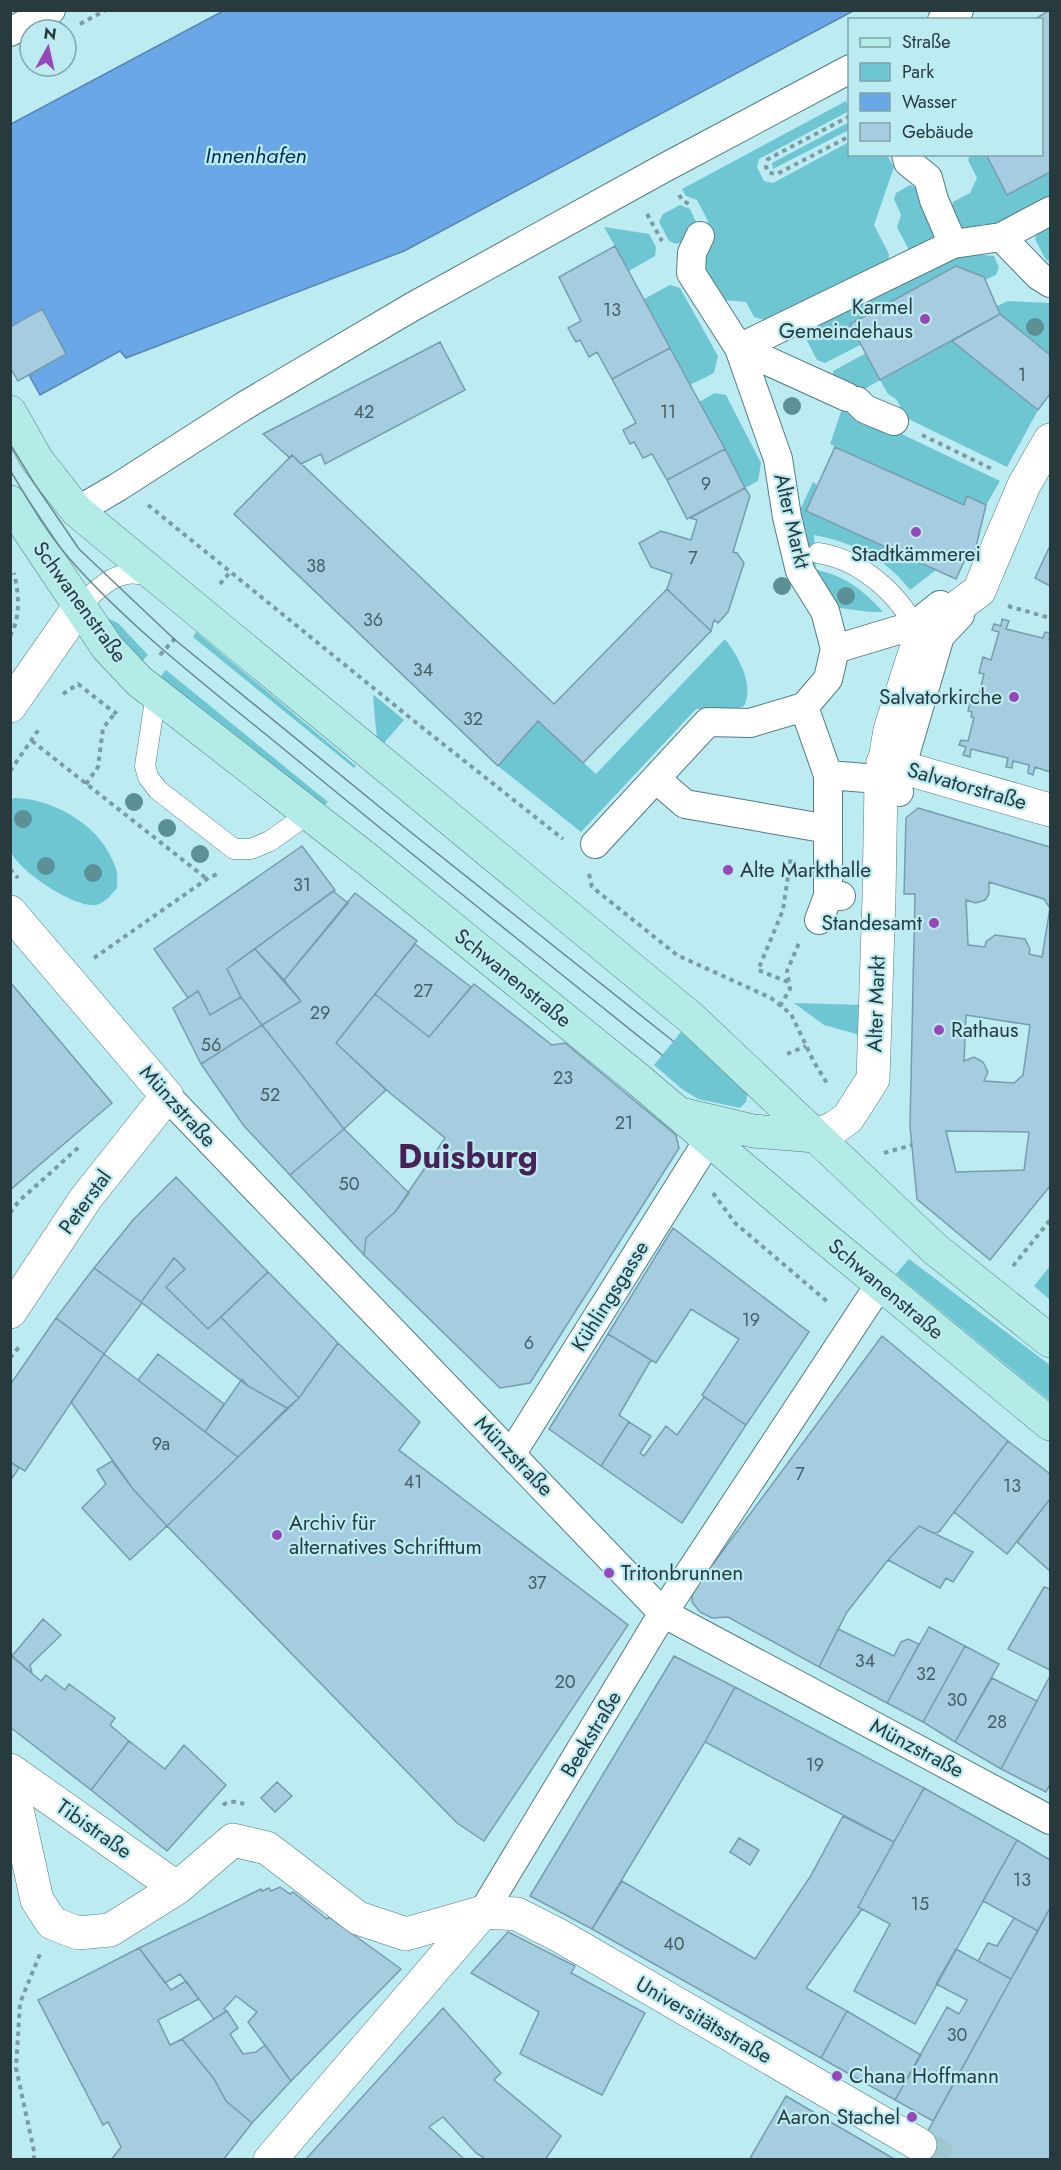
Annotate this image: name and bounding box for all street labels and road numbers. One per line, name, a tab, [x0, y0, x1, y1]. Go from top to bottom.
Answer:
street label: Alter Markt	[767, 471, 817, 571]
street label: Schwanenstraße	[26, 535, 134, 669]
street label: Salvatorstraße	[904, 755, 1030, 817]
street label: Schwanenstraße	[448, 921, 578, 1035]
street label: Alter Markt	[859, 955, 893, 1053]
street label: Münzstraße	[133, 1058, 223, 1154]
street label: Peterstal	[51, 1164, 119, 1240]
street label: Schwanenstraße	[822, 1231, 951, 1347]
street label: Kühlingsgasse	[564, 1235, 656, 1357]
street label: Münzstraße	[468, 1409, 560, 1503]
street label: Beekstraße	[553, 1685, 629, 1783]
street label: Münzstraße	[865, 1711, 969, 1785]
street label: Tibistraße	[50, 1792, 138, 1866]
street label: Universitätsstraße	[630, 1969, 778, 2071]

